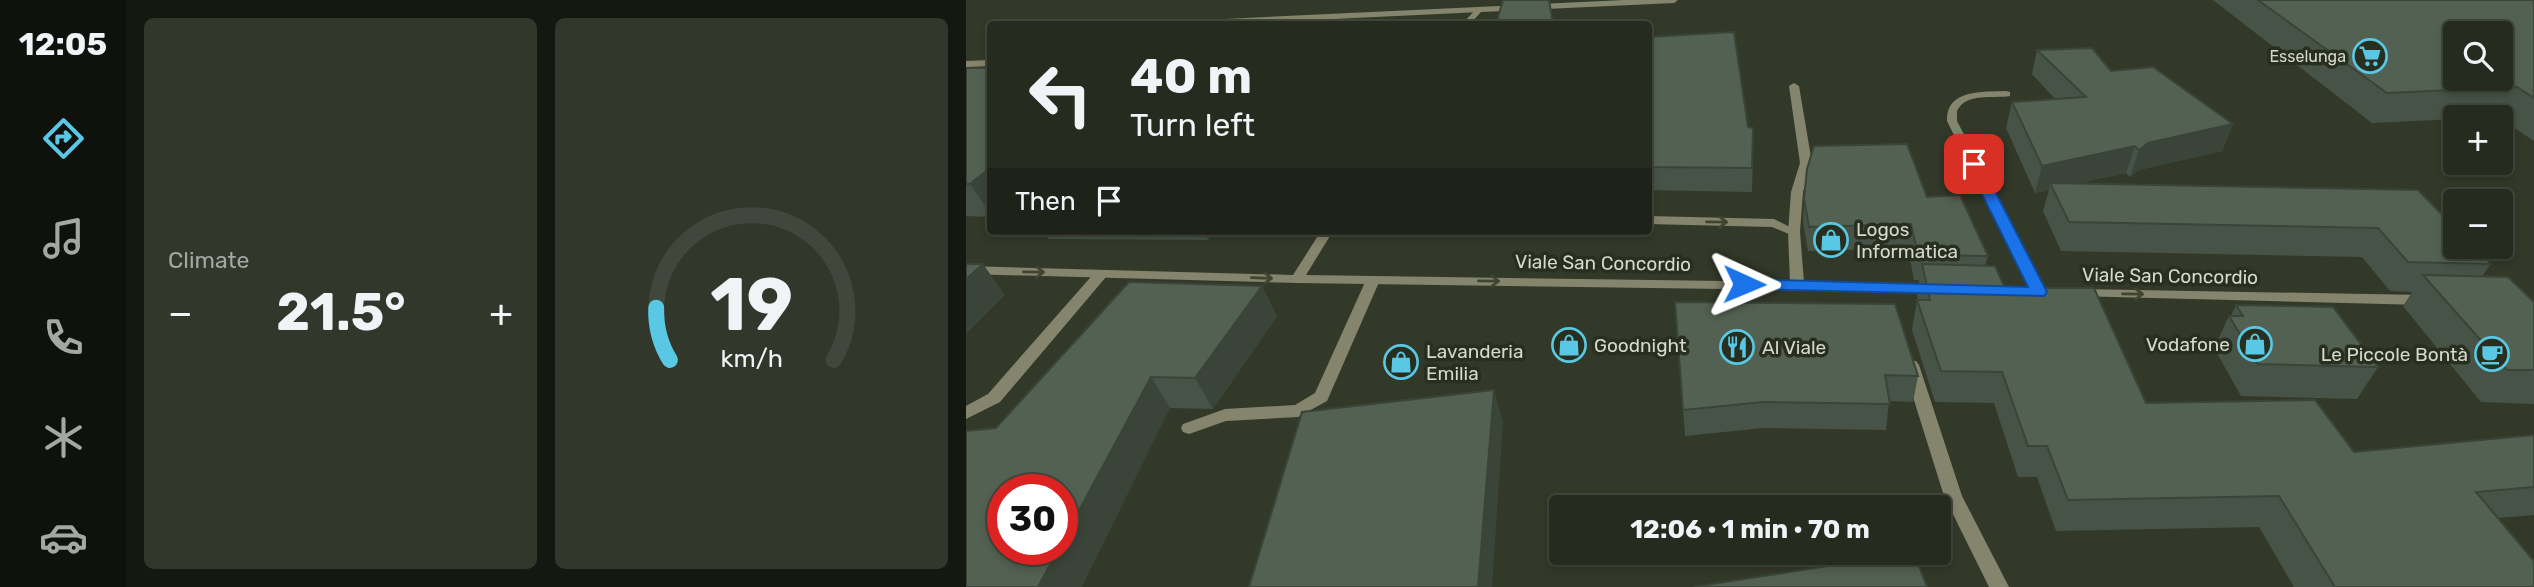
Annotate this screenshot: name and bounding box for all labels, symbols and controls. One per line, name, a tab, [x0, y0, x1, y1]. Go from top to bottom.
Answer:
map controls	[2443, 21, 2513, 259]
button: search	[2443, 21, 2513, 91]
text: 12:05	[19, 25, 107, 63]
supermarket icon: Esselunga	[2351, 37, 2389, 75]
text: 40 m	[1130, 47, 1252, 105]
place label: Esselunga	[2269, 47, 2346, 66]
icon: left	[1015, 49, 1106, 140]
button: +	[2443, 105, 2513, 175]
text: Turn left	[1130, 106, 1255, 144]
icon: directions	[39, 114, 88, 163]
pin	[1944, 134, 2004, 194]
icon: arrive	[1955, 145, 1993, 183]
icon: arrive	[1090, 182, 1128, 220]
text: Then	[1015, 186, 1076, 217]
button: −	[2443, 189, 2513, 259]
icon: music	[39, 214, 88, 263]
one-way arrow	[1705, 215, 1728, 228]
place label: Logos Informatica	[1856, 218, 1958, 263]
shop icon: Logos Informatica	[1812, 221, 1850, 259]
text: Climate	[168, 246, 249, 274]
position arrow	[1707, 247, 1781, 321]
street label: Viale San Concordio	[1515, 250, 1691, 276]
text: 19	[710, 262, 793, 348]
street label: Viale San Concordio	[2082, 263, 2258, 289]
one-way arrow	[1022, 265, 1045, 279]
one-way arrow	[1250, 272, 1273, 285]
one-way arrow	[1477, 274, 1500, 288]
text: 21.5°	[276, 281, 406, 343]
one-way arrow	[2121, 287, 2144, 301]
text: −	[168, 290, 193, 336]
text: +	[489, 290, 513, 336]
icon: phone	[39, 313, 88, 362]
shop icon: Vodafone	[2236, 325, 2274, 363]
shop icon: Goodnight	[1550, 326, 1588, 364]
restaurant icon: Al Viale	[1718, 328, 1756, 366]
place label: Vodafone	[2146, 333, 2230, 356]
place label: Goodnight	[1594, 334, 1687, 357]
cafe icon: Le Piccole Bontà	[2473, 335, 2511, 373]
place label: Al Viale	[1762, 336, 1826, 359]
place label: Lavanderia Emilia	[1426, 340, 1523, 385]
text: km/h	[720, 343, 783, 372]
shop icon: Lavanderia Emilia	[1382, 343, 1420, 381]
place label: Le Piccole Bontà	[2321, 343, 2468, 366]
icon: climate	[39, 413, 88, 462]
speed limit sign: 30	[987, 474, 1078, 565]
icon: car	[39, 513, 88, 562]
text: 12:06 · 1 min · 70 m	[1630, 514, 1870, 545]

